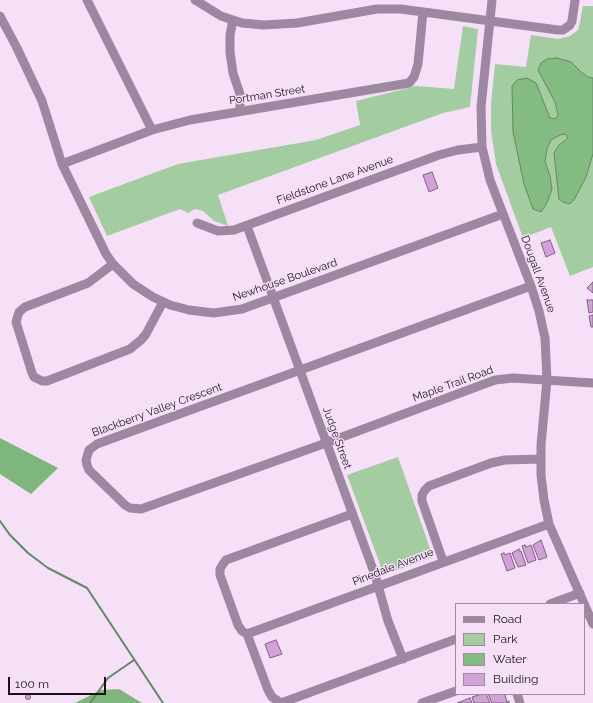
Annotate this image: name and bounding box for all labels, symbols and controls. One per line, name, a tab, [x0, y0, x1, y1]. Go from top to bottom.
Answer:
street label: Portman Street	[228, 82, 306, 108]
street label: Fieldstone Lane Avenue	[275, 153, 395, 207]
street label: Dougall Avenue	[518, 234, 558, 314]
street label: Newhouse Boulevard	[231, 256, 339, 304]
street label: Maple Trail Road	[411, 363, 495, 405]
street label: Blackberry Valley Crescent	[90, 380, 224, 440]
street label: Judge Street	[320, 405, 354, 471]
street label: Pinedale Avenue	[351, 545, 435, 589]
legend	[455, 603, 585, 695]
text: Road	[493, 612, 522, 626]
text: Park	[493, 632, 518, 646]
text: Water	[493, 652, 527, 666]
scale bar	[10, 669, 108, 695]
text: Building	[493, 672, 539, 686]
text: 100 m	[15, 677, 49, 691]

